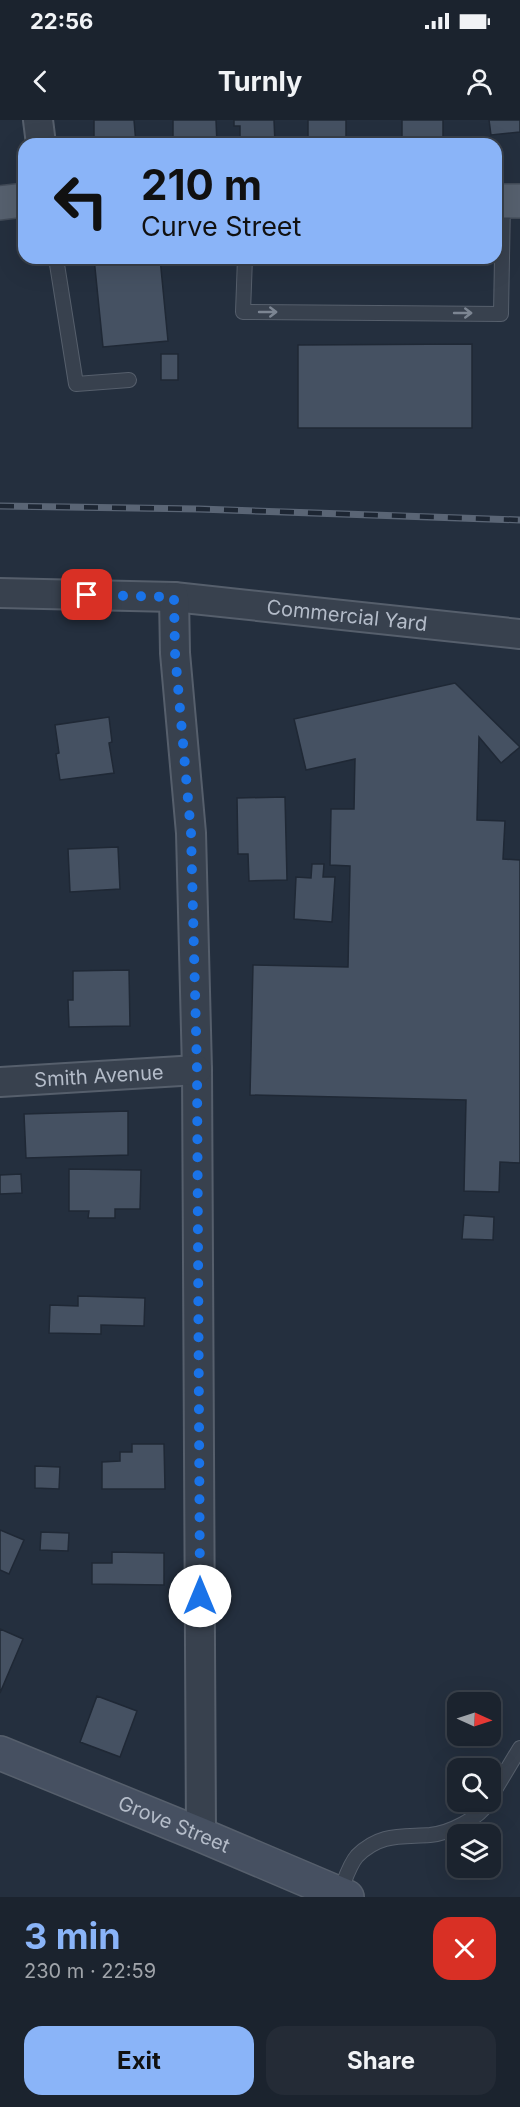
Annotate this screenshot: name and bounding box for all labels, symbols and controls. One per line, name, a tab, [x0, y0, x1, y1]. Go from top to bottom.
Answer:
text: 22:56	[30, 8, 93, 34]
icon: back	[24, 65, 57, 98]
text: Turnly	[218, 65, 302, 98]
icon: person	[463, 65, 496, 98]
text: 210 m	[141, 159, 262, 210]
icon: left	[42, 162, 120, 240]
text: Curve Street	[141, 210, 301, 243]
one-way arrow	[258, 306, 278, 318]
one-way arrow	[453, 307, 473, 319]
pin	[61, 569, 112, 620]
icon: arrive	[70, 578, 103, 611]
street label: Commercial Yard	[265, 595, 428, 636]
street label: Smith Avenue	[33, 1060, 164, 1092]
position arrow	[168, 1564, 232, 1628]
north arrow	[447, 1692, 501, 1746]
map controls	[447, 1692, 501, 1878]
button: search	[447, 1758, 501, 1812]
street label: Grove Street	[115, 1791, 234, 1858]
button: layers	[447, 1824, 501, 1878]
text: 3 min	[24, 1914, 121, 1958]
button: close	[433, 1917, 496, 1980]
text: 230 m · 22:59	[24, 1959, 156, 1983]
button: Exit	[24, 2026, 254, 2095]
button: Share	[266, 2026, 496, 2095]

